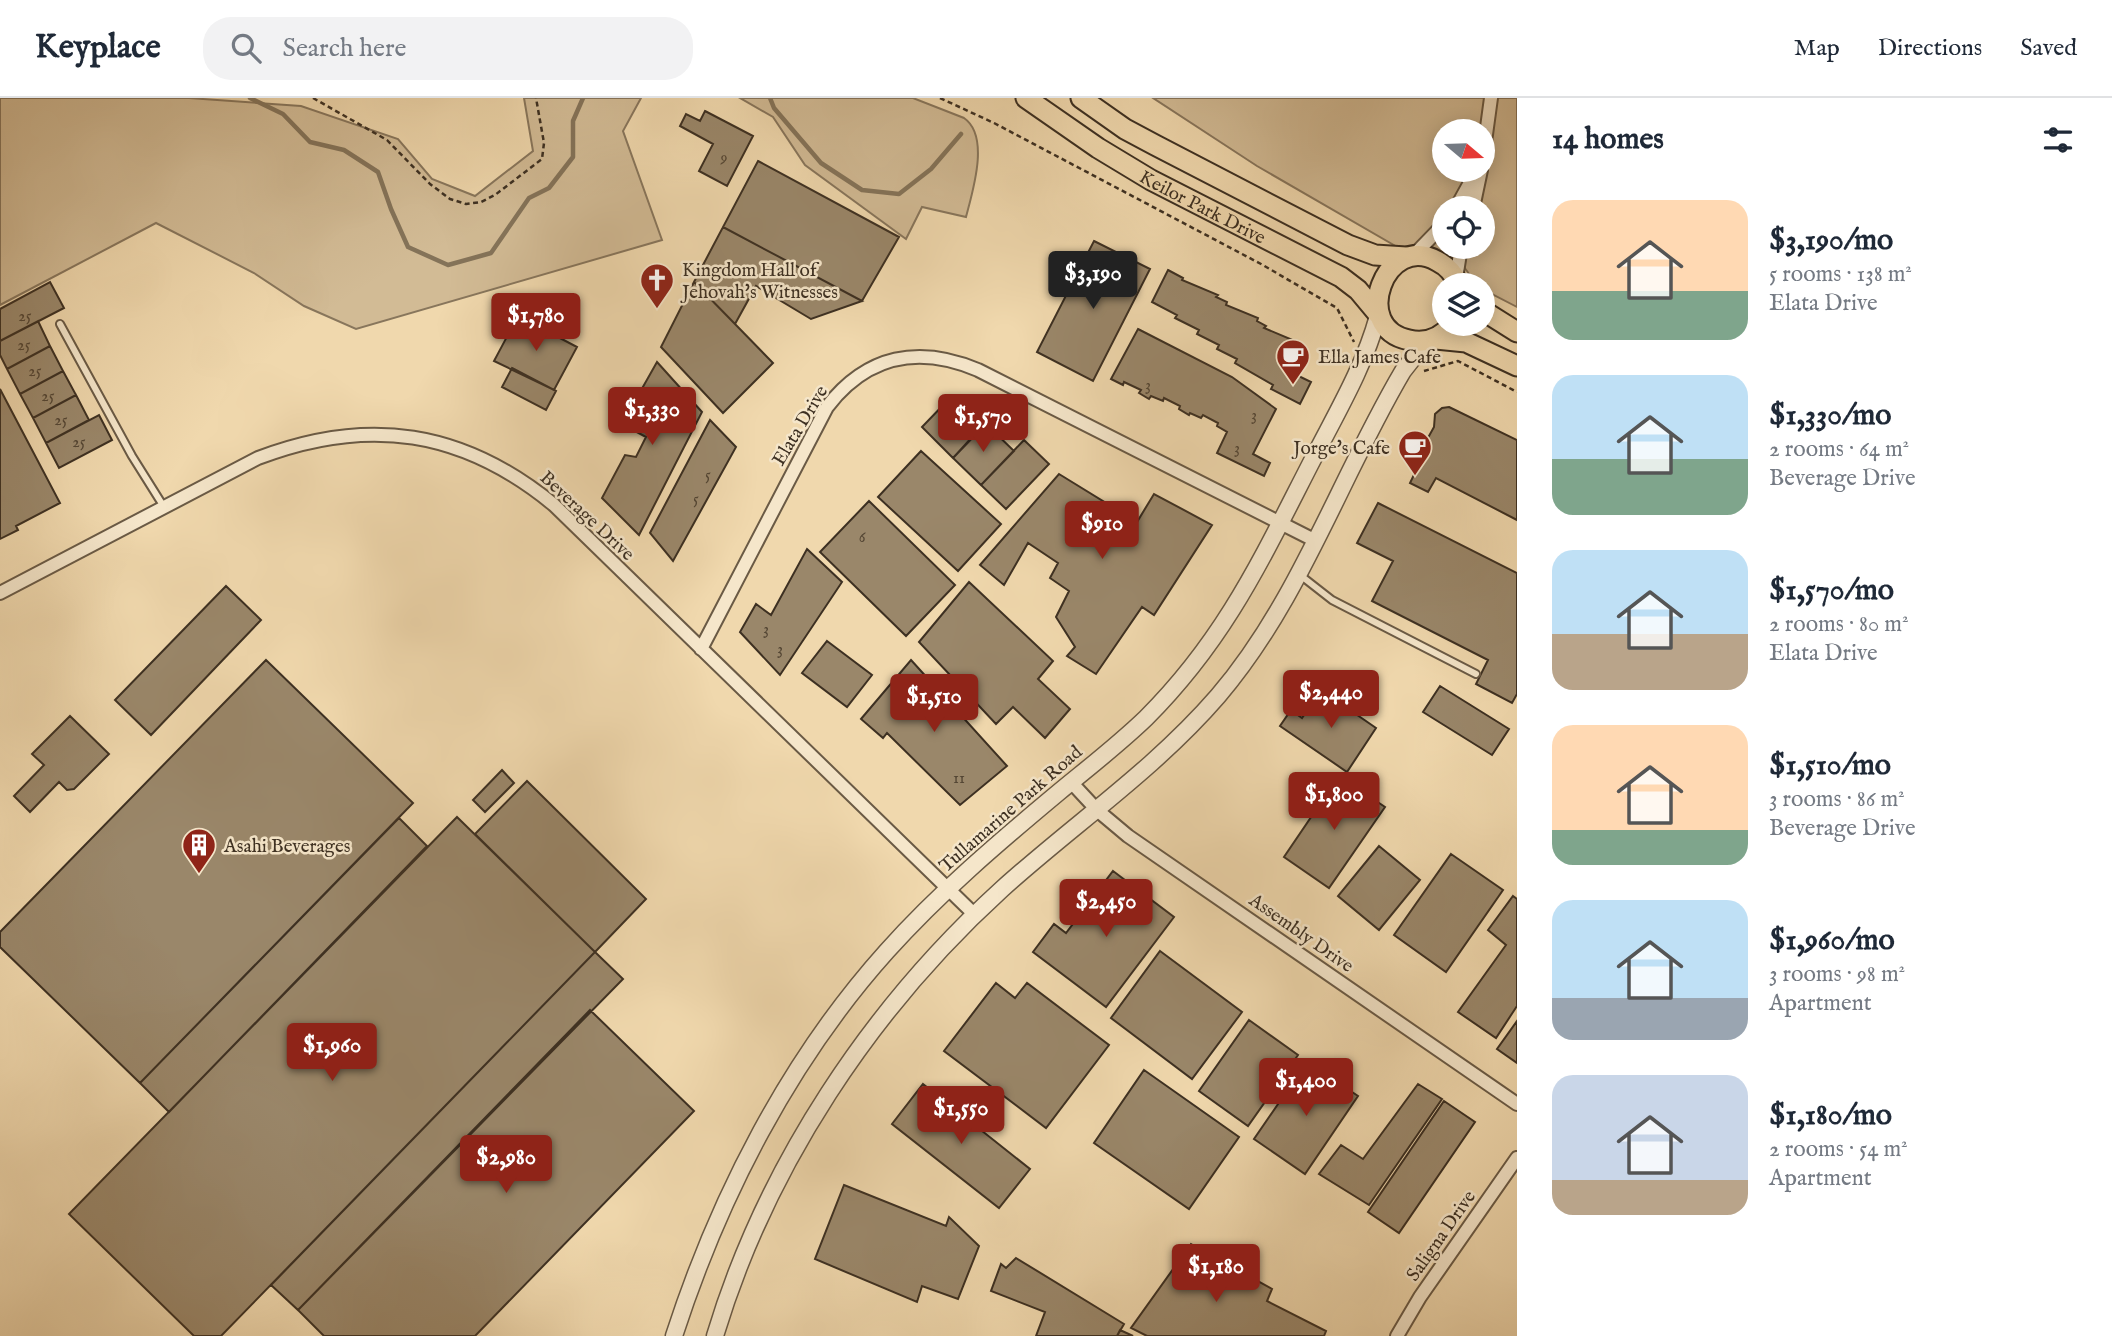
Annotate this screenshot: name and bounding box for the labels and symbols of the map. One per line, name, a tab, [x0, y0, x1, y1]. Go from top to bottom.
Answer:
north arrow	[1432, 119, 1494, 182]
house number: 9	[720, 149, 728, 169]
street label: Keilor Park Drive	[1134, 166, 1270, 251]
pin: $3,190	[1036, 252, 1150, 311]
place label: Kingdom Hall of Jehovah's Witnesses	[680, 259, 838, 305]
church icon: Kingdom Hall of Jehovah's Witnesses	[638, 261, 676, 310]
pin: $1,780	[479, 294, 593, 353]
house number: 25	[18, 307, 32, 327]
house number: 25	[17, 336, 31, 356]
cafe icon: Ella James Cafe	[1274, 337, 1312, 386]
place label: Ella James Cafe	[1318, 346, 1441, 370]
house number: 25	[28, 362, 42, 382]
house number: 3	[1145, 376, 1151, 396]
street label: Elata Drive	[767, 381, 834, 471]
house number: 25	[41, 387, 55, 407]
pin: $1,330	[595, 388, 709, 447]
pin: $1,570	[926, 394, 1040, 454]
house number: 3	[1251, 406, 1257, 426]
house number: 25	[54, 411, 68, 431]
cafe icon: Jorge's Cafe	[1396, 428, 1434, 477]
house number: 25	[72, 433, 86, 453]
place label: Jorge's Cafe	[1291, 437, 1390, 461]
house number: 3	[1234, 439, 1240, 459]
street label: Beverage Drive	[534, 466, 639, 567]
house number: 5	[705, 466, 711, 486]
house number: 5	[693, 490, 699, 510]
pin: $910	[1061, 502, 1143, 561]
house number: 6	[859, 528, 866, 548]
house number: 3	[763, 620, 769, 640]
house number: 3	[777, 640, 783, 660]
pin: $2,440	[1274, 670, 1388, 730]
pin: $1,510	[877, 674, 991, 734]
street label: Tullamarine Park Road	[935, 740, 1088, 878]
house number: 11	[953, 769, 965, 789]
pin: $1,800	[1277, 772, 1391, 832]
building icon: Asahi Beverages	[180, 826, 218, 875]
place label: Asahi Beverages	[223, 835, 350, 859]
pin: $2,450	[1049, 880, 1163, 939]
street label: Assembly Drive	[1243, 888, 1358, 979]
pin: $1,960	[275, 1024, 389, 1083]
pin: $1,400	[1249, 1058, 1363, 1118]
pin: $1,550	[904, 1086, 1018, 1146]
pin: $2,980	[449, 1136, 563, 1195]
street label: Saligna Drive	[1402, 1186, 1482, 1286]
pin: $1,180	[1159, 1244, 1273, 1304]

